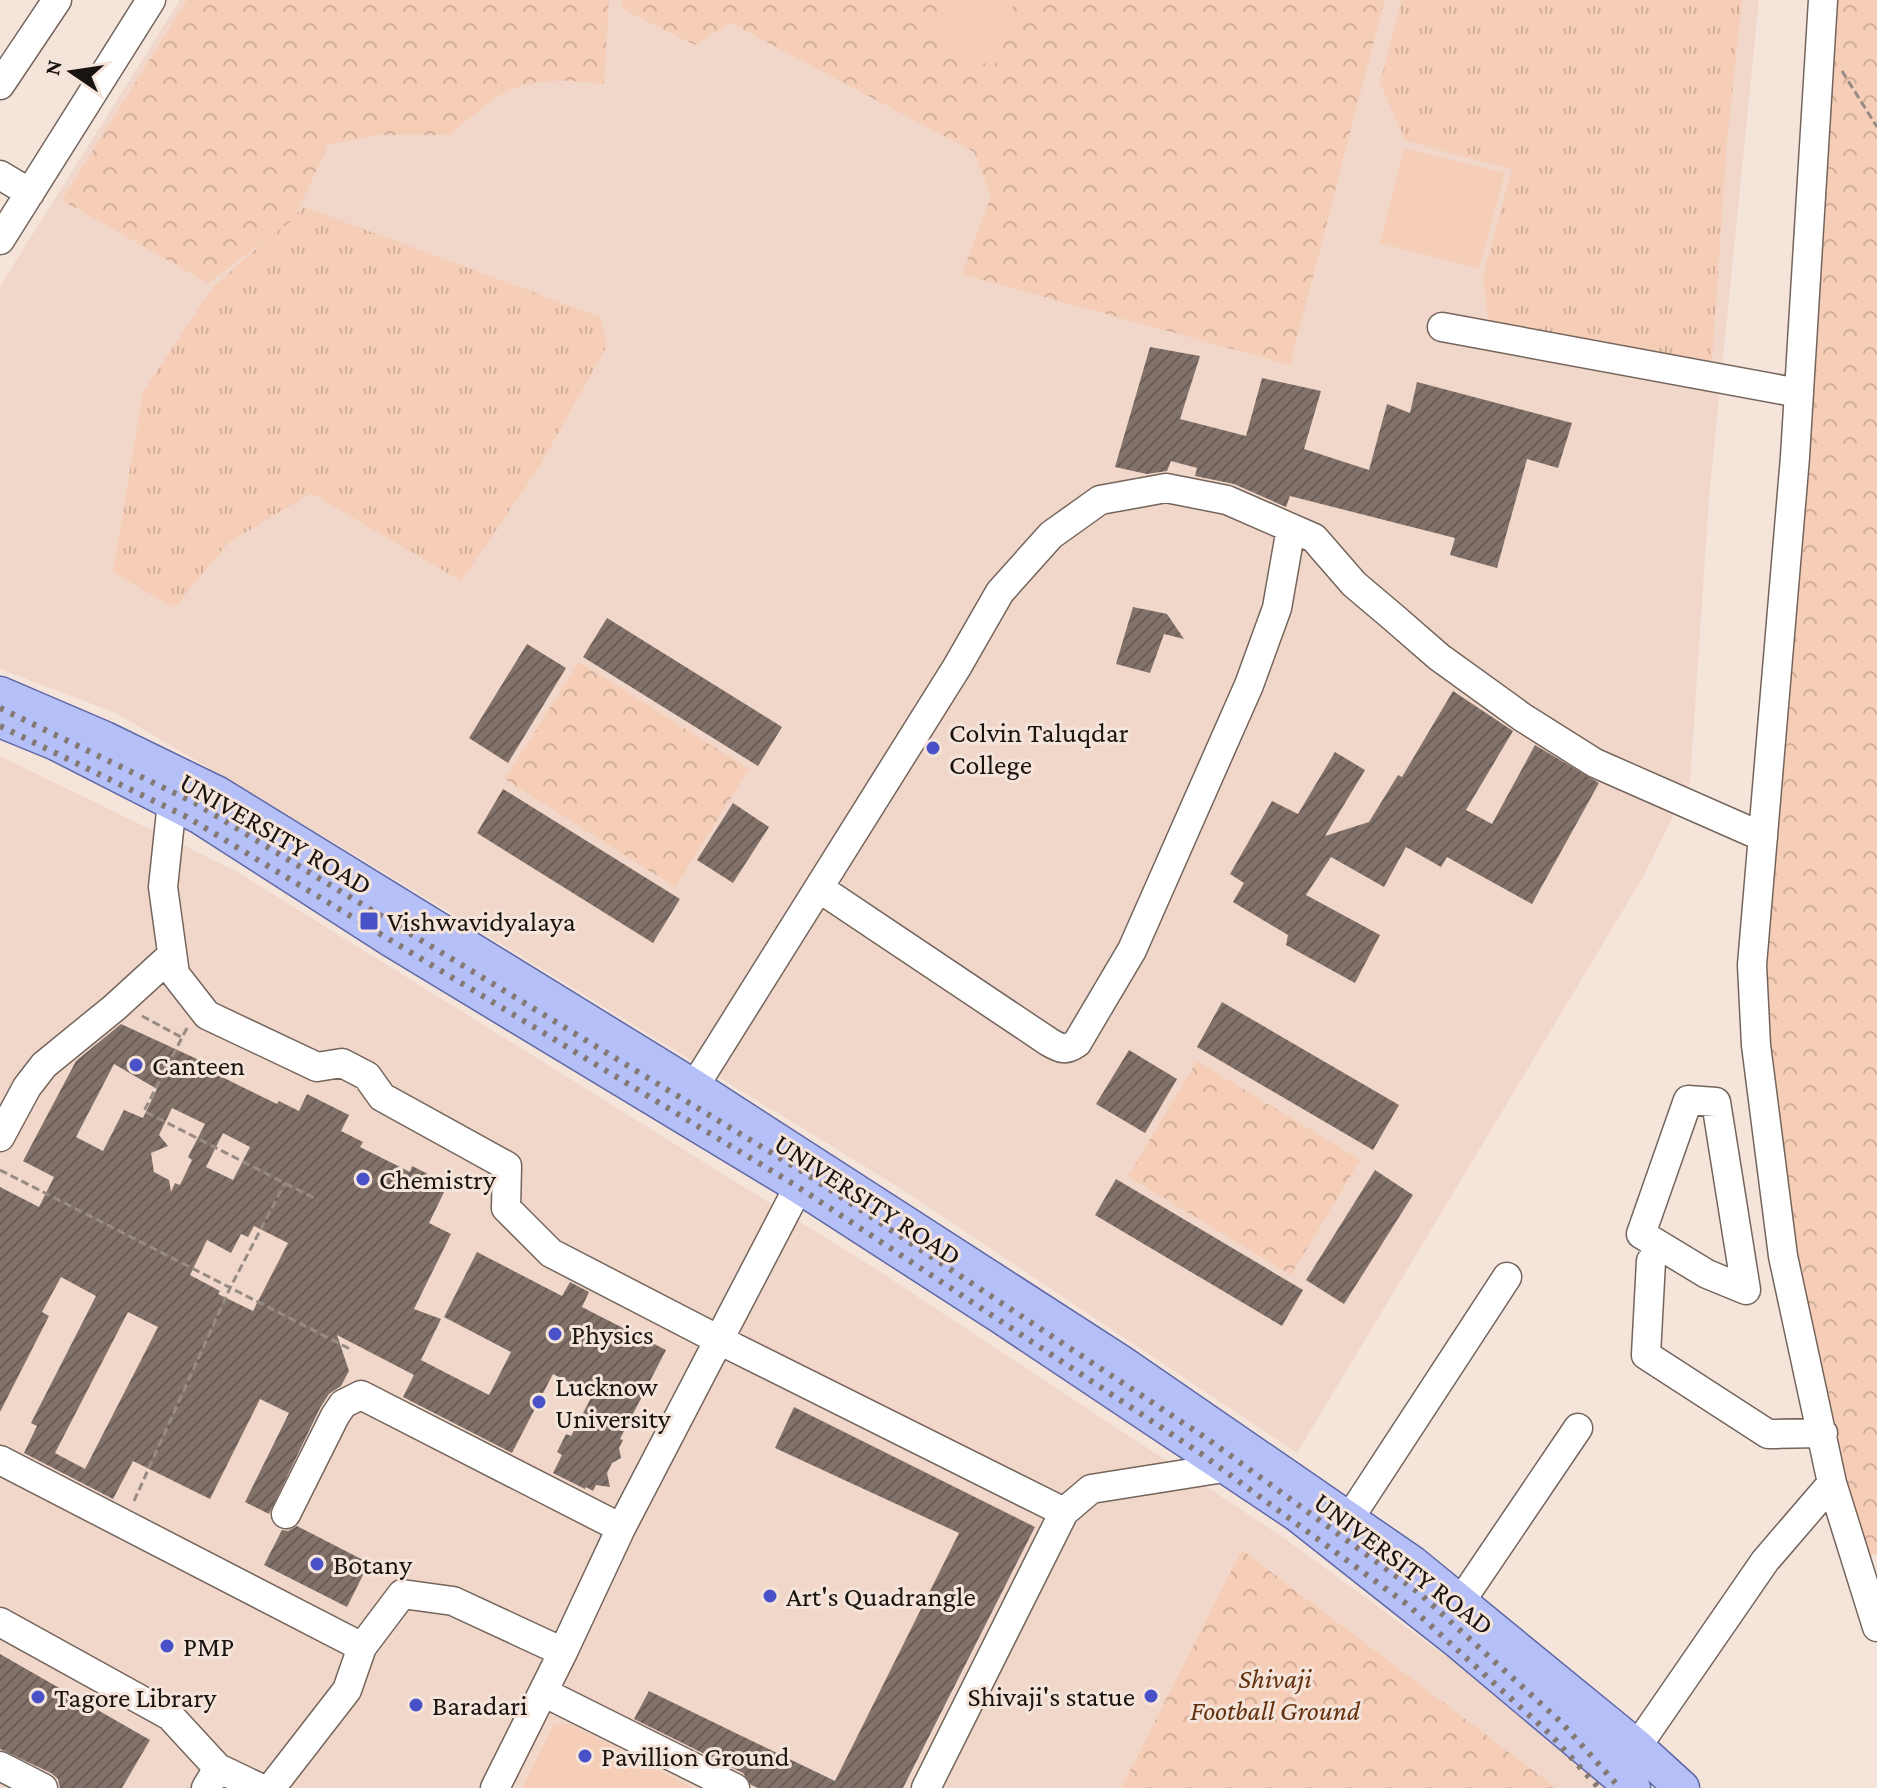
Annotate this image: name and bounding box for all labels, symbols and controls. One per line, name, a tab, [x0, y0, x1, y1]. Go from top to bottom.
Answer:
north arrow	[32, 32, 112, 112]
text: N	[39, 57, 67, 78]
place label: Colvin Taluqdar College	[949, 717, 1129, 780]
marker: Colvin Taluqdar College	[924, 739, 942, 757]
street label: UNIVERSITY ROAD	[174, 766, 377, 901]
place label: Vishwavidyalaya	[387, 906, 576, 937]
marker: Vishwavidyalaya	[358, 910, 380, 932]
place label: Canteen	[152, 1050, 245, 1081]
marker: Canteen	[127, 1056, 145, 1074]
street label: UNIVERSITY ROAD	[768, 1127, 967, 1271]
place label: Chemistry	[379, 1164, 497, 1195]
marker: Chemistry	[354, 1170, 372, 1188]
place label: Physics	[571, 1319, 654, 1350]
marker: Physics	[546, 1325, 564, 1343]
place label: Lucknow University	[555, 1371, 672, 1434]
marker: Lucknow University	[530, 1393, 548, 1411]
street label: UNIVERSITY ROAD	[1308, 1486, 1500, 1641]
place label: Botany	[333, 1549, 413, 1580]
marker: Botany	[308, 1555, 326, 1573]
place label: Art's Quadrangle	[786, 1581, 976, 1612]
marker: Art's Quadrangle	[761, 1587, 779, 1605]
place label: PMP	[183, 1631, 234, 1662]
marker: PMP	[158, 1637, 176, 1655]
park label: Shivaji Football Ground	[1190, 1663, 1361, 1726]
place label: Shivaji's statue	[968, 1681, 1135, 1712]
place label: Tagore Library	[54, 1682, 217, 1713]
marker: Shivaji's statue	[1142, 1687, 1160, 1705]
marker: Tagore Library	[29, 1688, 47, 1706]
place label: Baradari	[432, 1690, 528, 1721]
marker: Baradari	[407, 1696, 425, 1714]
place label: Pavillion Ground	[601, 1741, 790, 1772]
marker: Pavillion Ground	[576, 1747, 594, 1765]

